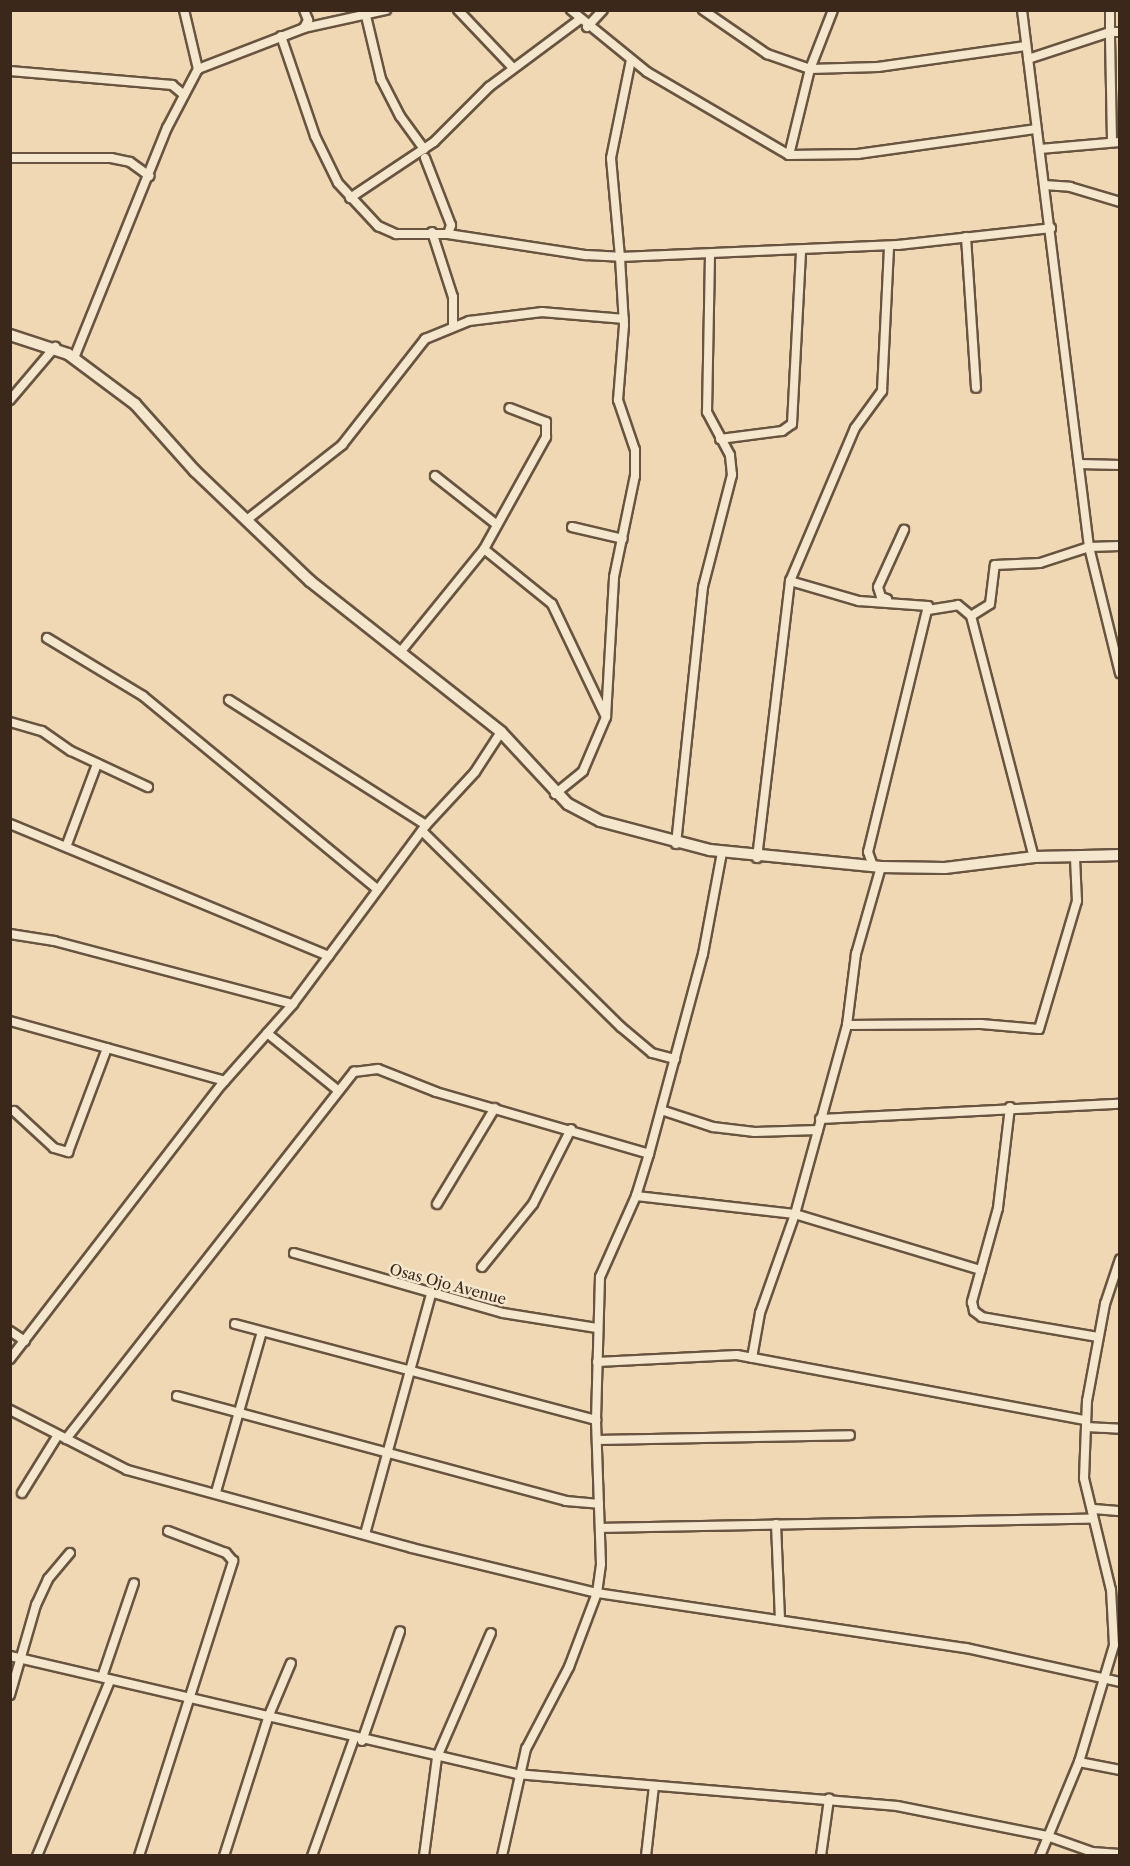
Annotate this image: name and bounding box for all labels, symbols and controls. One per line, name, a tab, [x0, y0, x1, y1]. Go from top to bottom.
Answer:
street label: Osas Ojo Avenue	[387, 1260, 509, 1308]

